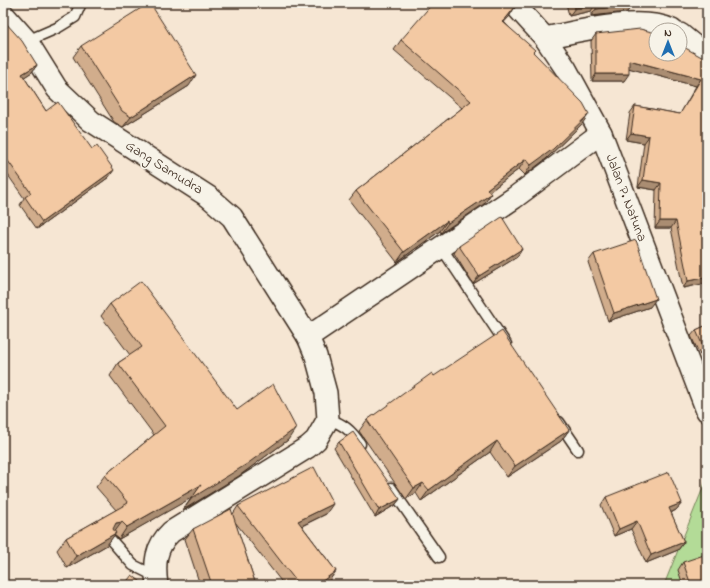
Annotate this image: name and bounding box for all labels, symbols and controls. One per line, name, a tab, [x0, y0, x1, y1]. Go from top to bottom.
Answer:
north arrow	[648, 22, 688, 62]
text: N	[664, 25, 672, 41]
street label: Gang Samudra	[121, 136, 207, 201]
street label: Jalan P. Natuna	[600, 151, 652, 245]

